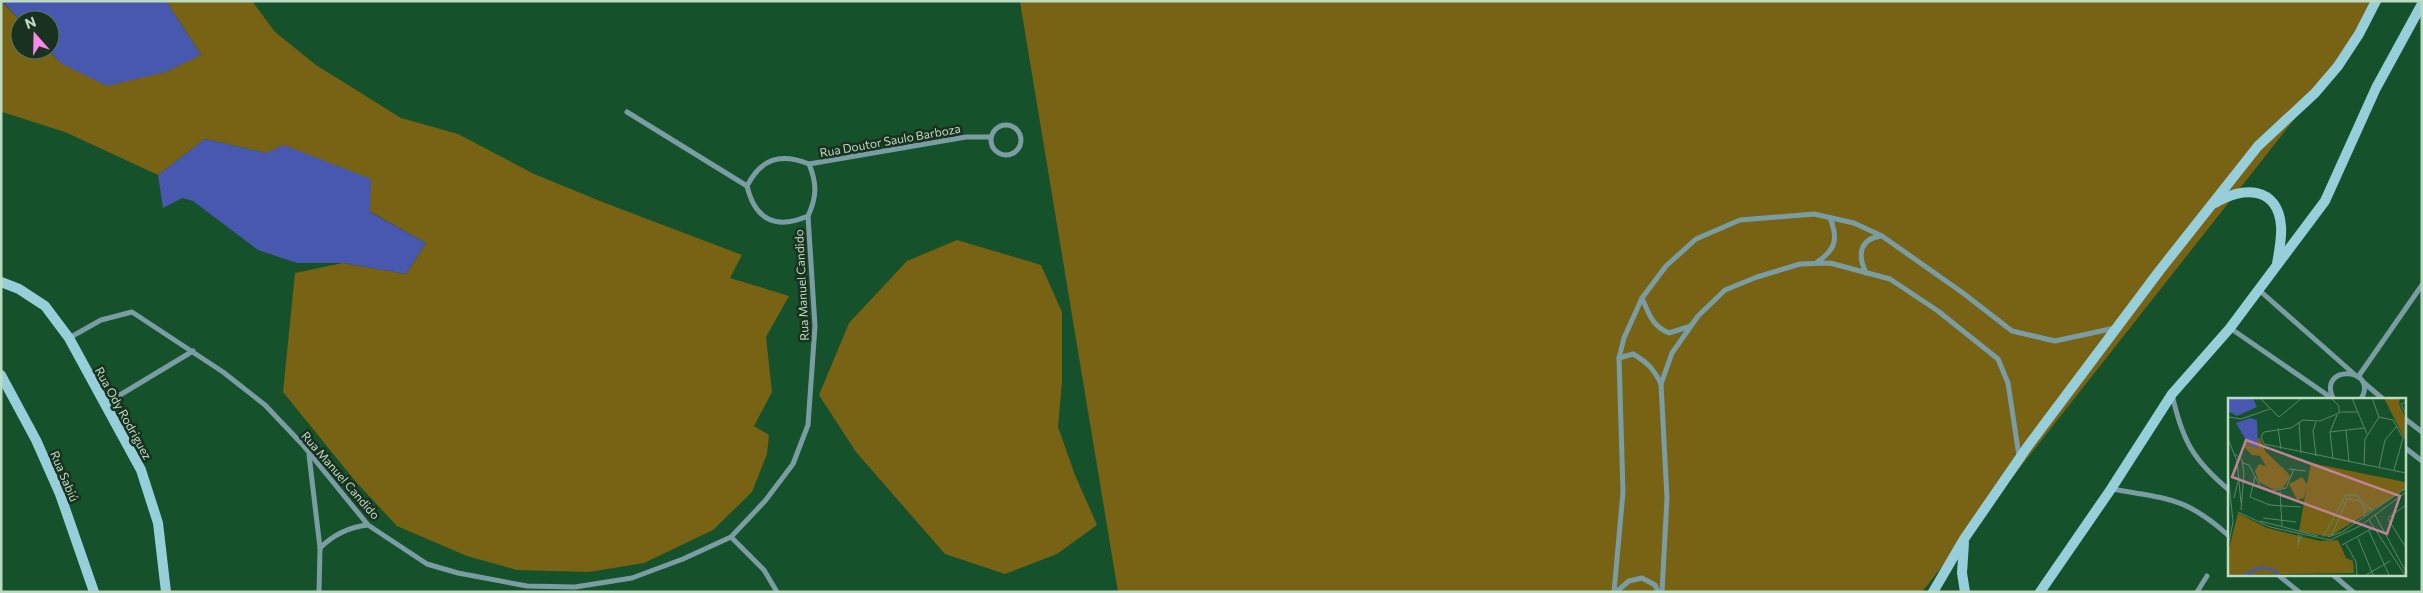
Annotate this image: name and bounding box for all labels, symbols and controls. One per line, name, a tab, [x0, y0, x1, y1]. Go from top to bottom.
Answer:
north arrow	[10, 10, 60, 60]
text: N	[23, 13, 38, 32]
street label: Rua Doutor Saulo Barboza	[818, 121, 962, 159]
street label: Rua Manuel Candido	[791, 229, 811, 341]
street label: Rua Ody Rodriguez	[93, 364, 155, 462]
inset map	[2228, 398, 2406, 576]
street label: Rua Manuel Candido	[299, 428, 383, 522]
street label: Rua Sabiú	[48, 449, 82, 503]

